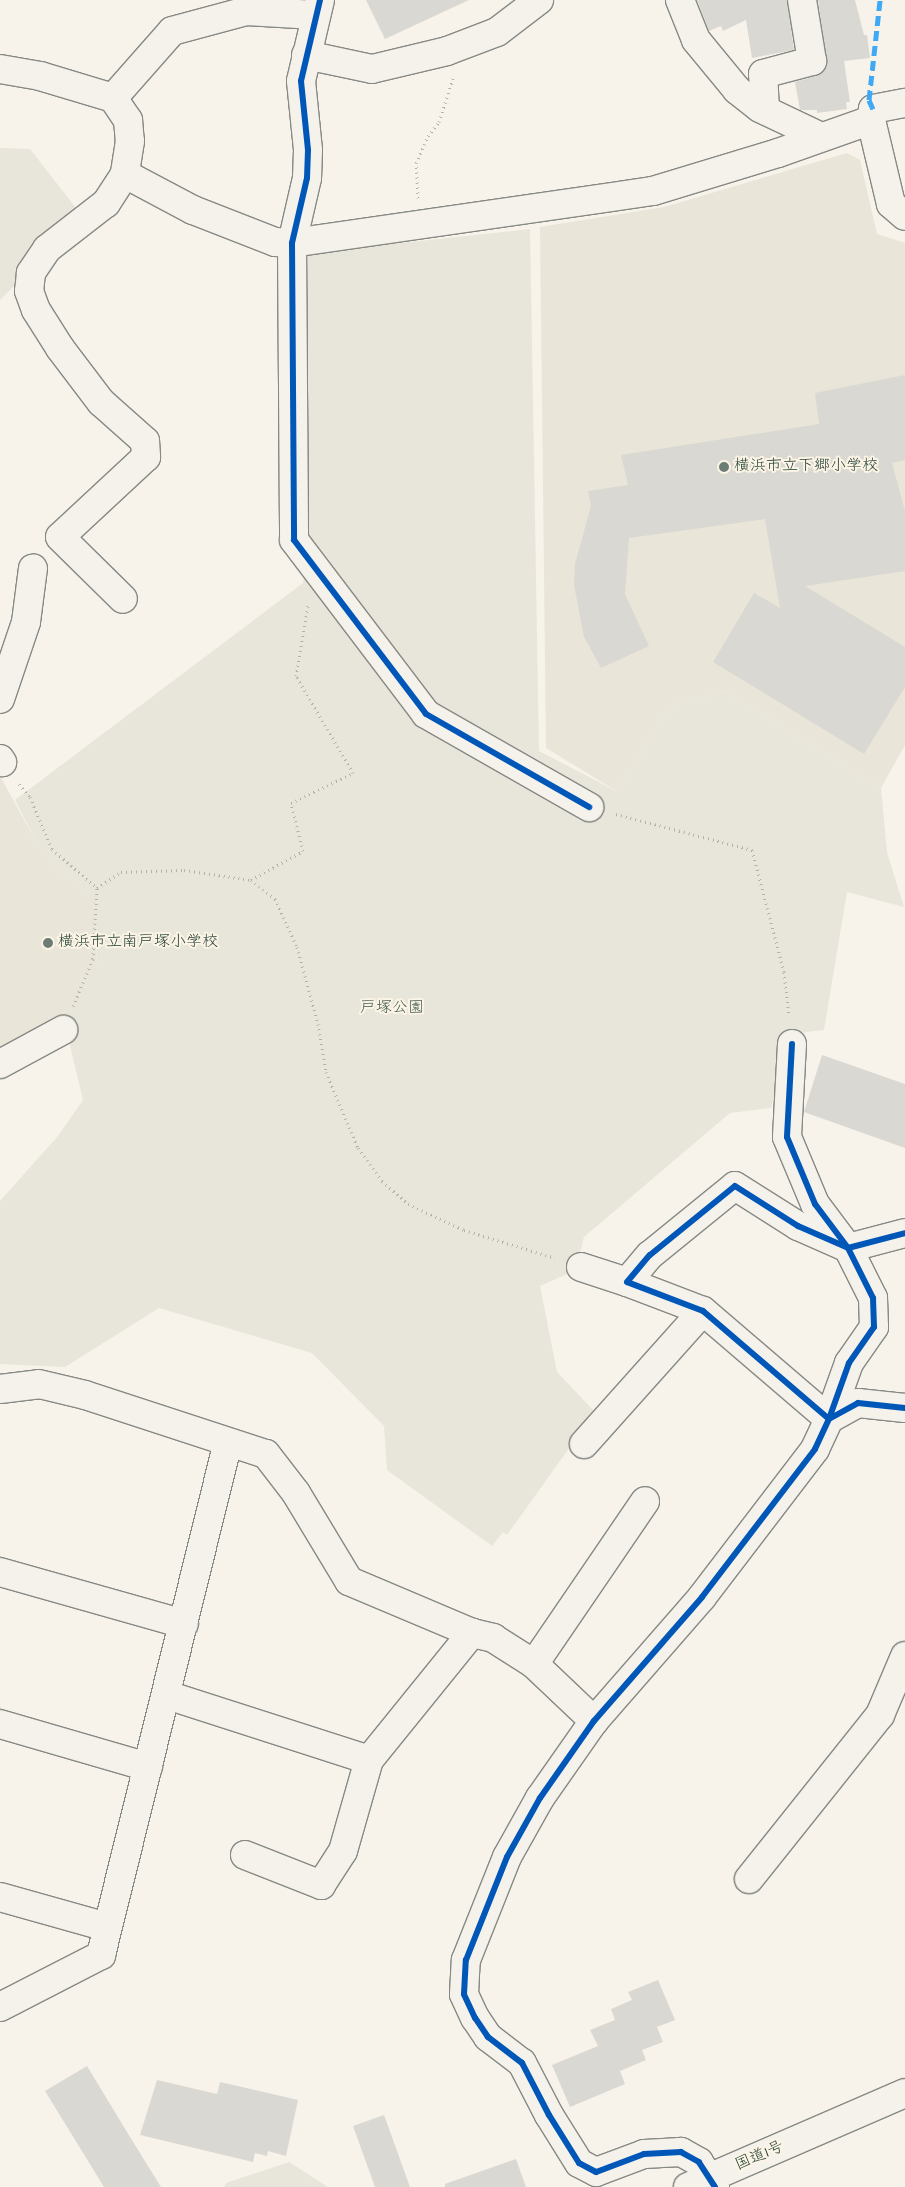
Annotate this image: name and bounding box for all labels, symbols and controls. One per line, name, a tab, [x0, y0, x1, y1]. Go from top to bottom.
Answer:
place label: 横浜市立下郷小学校	[734, 457, 878, 477]
marker: 横浜市立下郷小学校	[718, 461, 730, 473]
place label: 横浜市立南戸塚小学校	[58, 933, 218, 953]
marker: 横浜市立南戸塚小学校	[42, 937, 54, 949]
park label: 戸塚公園	[360, 999, 424, 1019]
street label: 国道1号	[733, 2138, 787, 2176]

